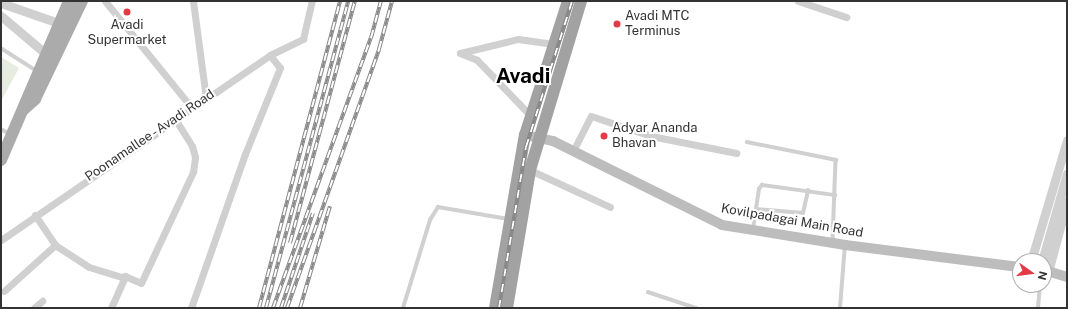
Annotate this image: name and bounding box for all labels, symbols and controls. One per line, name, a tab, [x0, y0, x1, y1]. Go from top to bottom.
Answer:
marker: Avadi Supermarket	[122, 7, 132, 17]
place label: Avadi MTC Terminus	[625, 9, 689, 40]
place label: Avadi Supermarket	[87, 18, 167, 49]
marker: Avadi MTC Terminus	[612, 19, 622, 29]
district label: Avadi	[496, 63, 550, 89]
street label: Poonamallee - Avadi Road	[81, 86, 219, 186]
place label: Adyar Ananda Bhavan	[612, 121, 697, 152]
marker: Adyar Ananda Bhavan	[599, 131, 609, 141]
street label: Kovilpadagai Main Road	[720, 201, 864, 241]
north arrow	[1012, 253, 1052, 293]
text: N	[1036, 270, 1050, 281]

